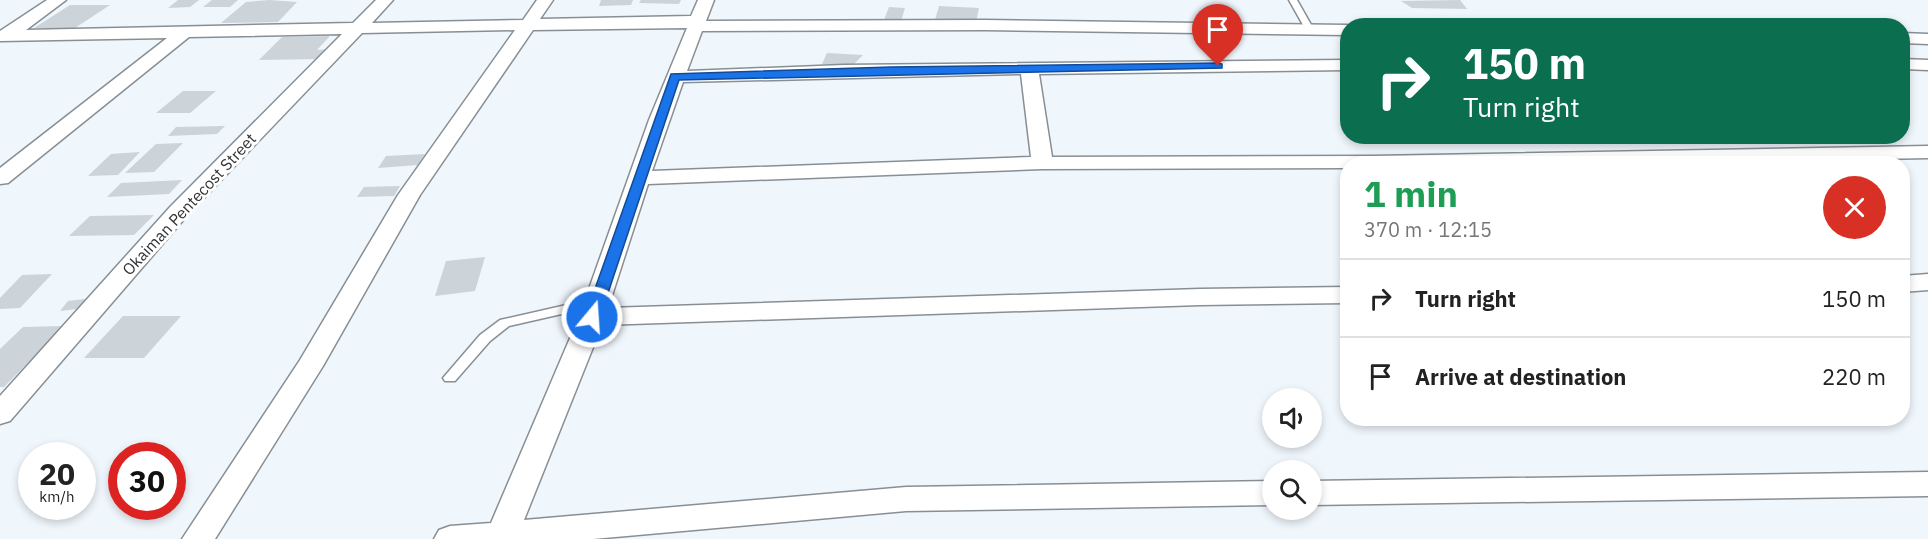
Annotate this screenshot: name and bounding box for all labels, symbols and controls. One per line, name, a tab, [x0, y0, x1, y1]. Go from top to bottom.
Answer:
pin	[1192, 4, 1243, 66]
icon: arrive	[1201, 13, 1234, 46]
text: 150 m	[1463, 36, 1586, 91]
icon: right	[1364, 42, 1442, 120]
text: Turn right	[1463, 89, 1580, 124]
street label: Okaiman Pentecost Street	[118, 129, 260, 279]
text: 1 min	[1364, 170, 1458, 217]
button: close	[1823, 176, 1886, 239]
text: 370 m · 12:15	[1364, 216, 1492, 243]
icon: right	[1364, 282, 1397, 315]
text: Turn right	[1415, 284, 1516, 313]
text: 150 m	[1822, 284, 1886, 313]
position arrow	[560, 285, 624, 349]
icon: arrive	[1364, 360, 1397, 393]
text: Arrive at destination	[1415, 362, 1626, 391]
text: 220 m	[1822, 362, 1886, 391]
map controls	[1262, 388, 1322, 520]
button: sound	[1262, 388, 1322, 448]
speed limit sign: 30	[108, 442, 186, 520]
text: 20	[39, 454, 75, 493]
button: search	[1262, 460, 1322, 520]
text: km/h	[39, 487, 75, 506]

